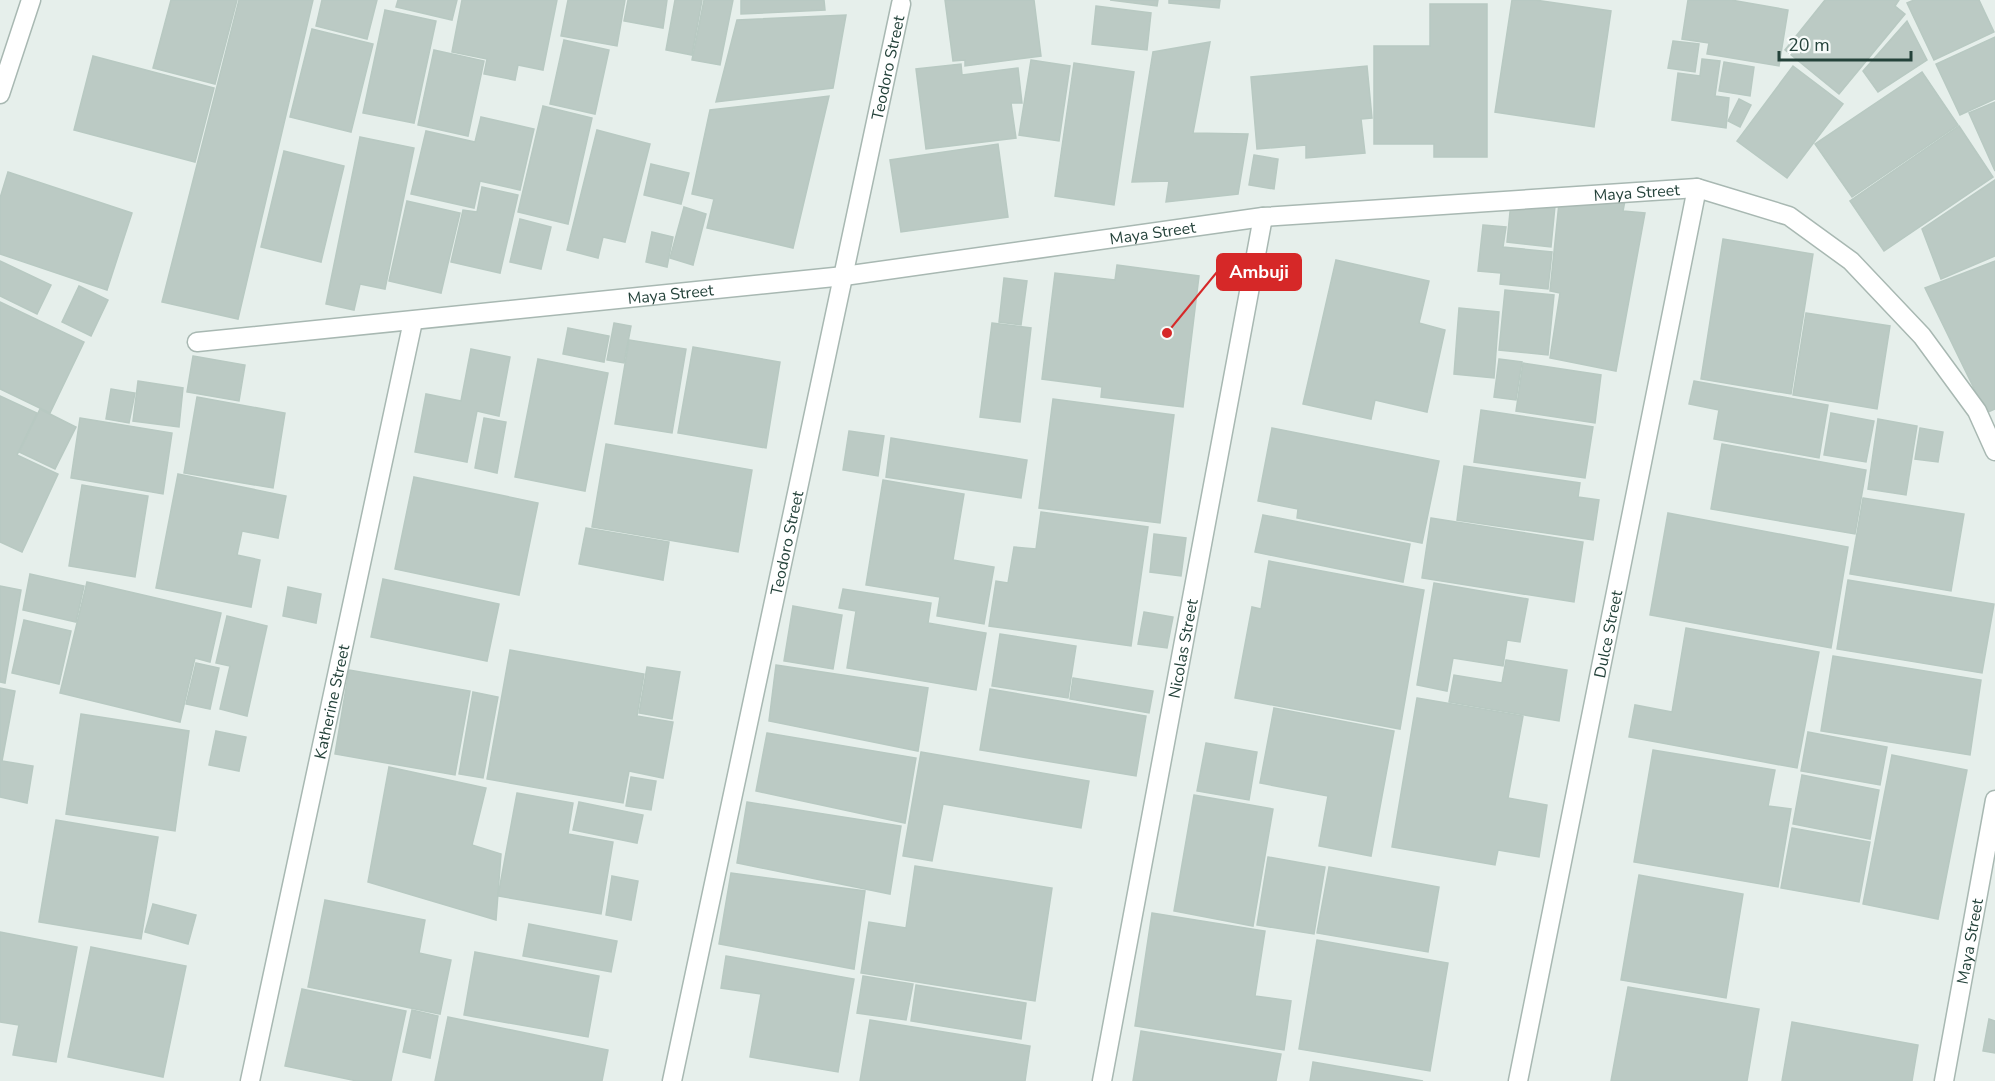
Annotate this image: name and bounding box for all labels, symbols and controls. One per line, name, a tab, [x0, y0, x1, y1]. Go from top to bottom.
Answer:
street label: Teodoro Street	[867, 13, 910, 122]
scale bar	[1779, 24, 1911, 62]
text: 20 m	[1788, 33, 1830, 57]
street label: Maya Street	[1593, 179, 1681, 207]
street label: Maya Street	[1108, 217, 1197, 250]
callout: Ambuji	[1217, 254, 1301, 290]
text: Ambuji	[1229, 260, 1289, 284]
street label: Maya Street	[627, 279, 715, 310]
street label: Teodoro Street	[766, 489, 809, 598]
street label: Dulce Street	[1589, 588, 1628, 680]
street label: Nicolas Street	[1164, 597, 1204, 700]
street label: Katherine Street	[309, 642, 355, 761]
street label: Maya Street	[1952, 897, 1989, 986]

